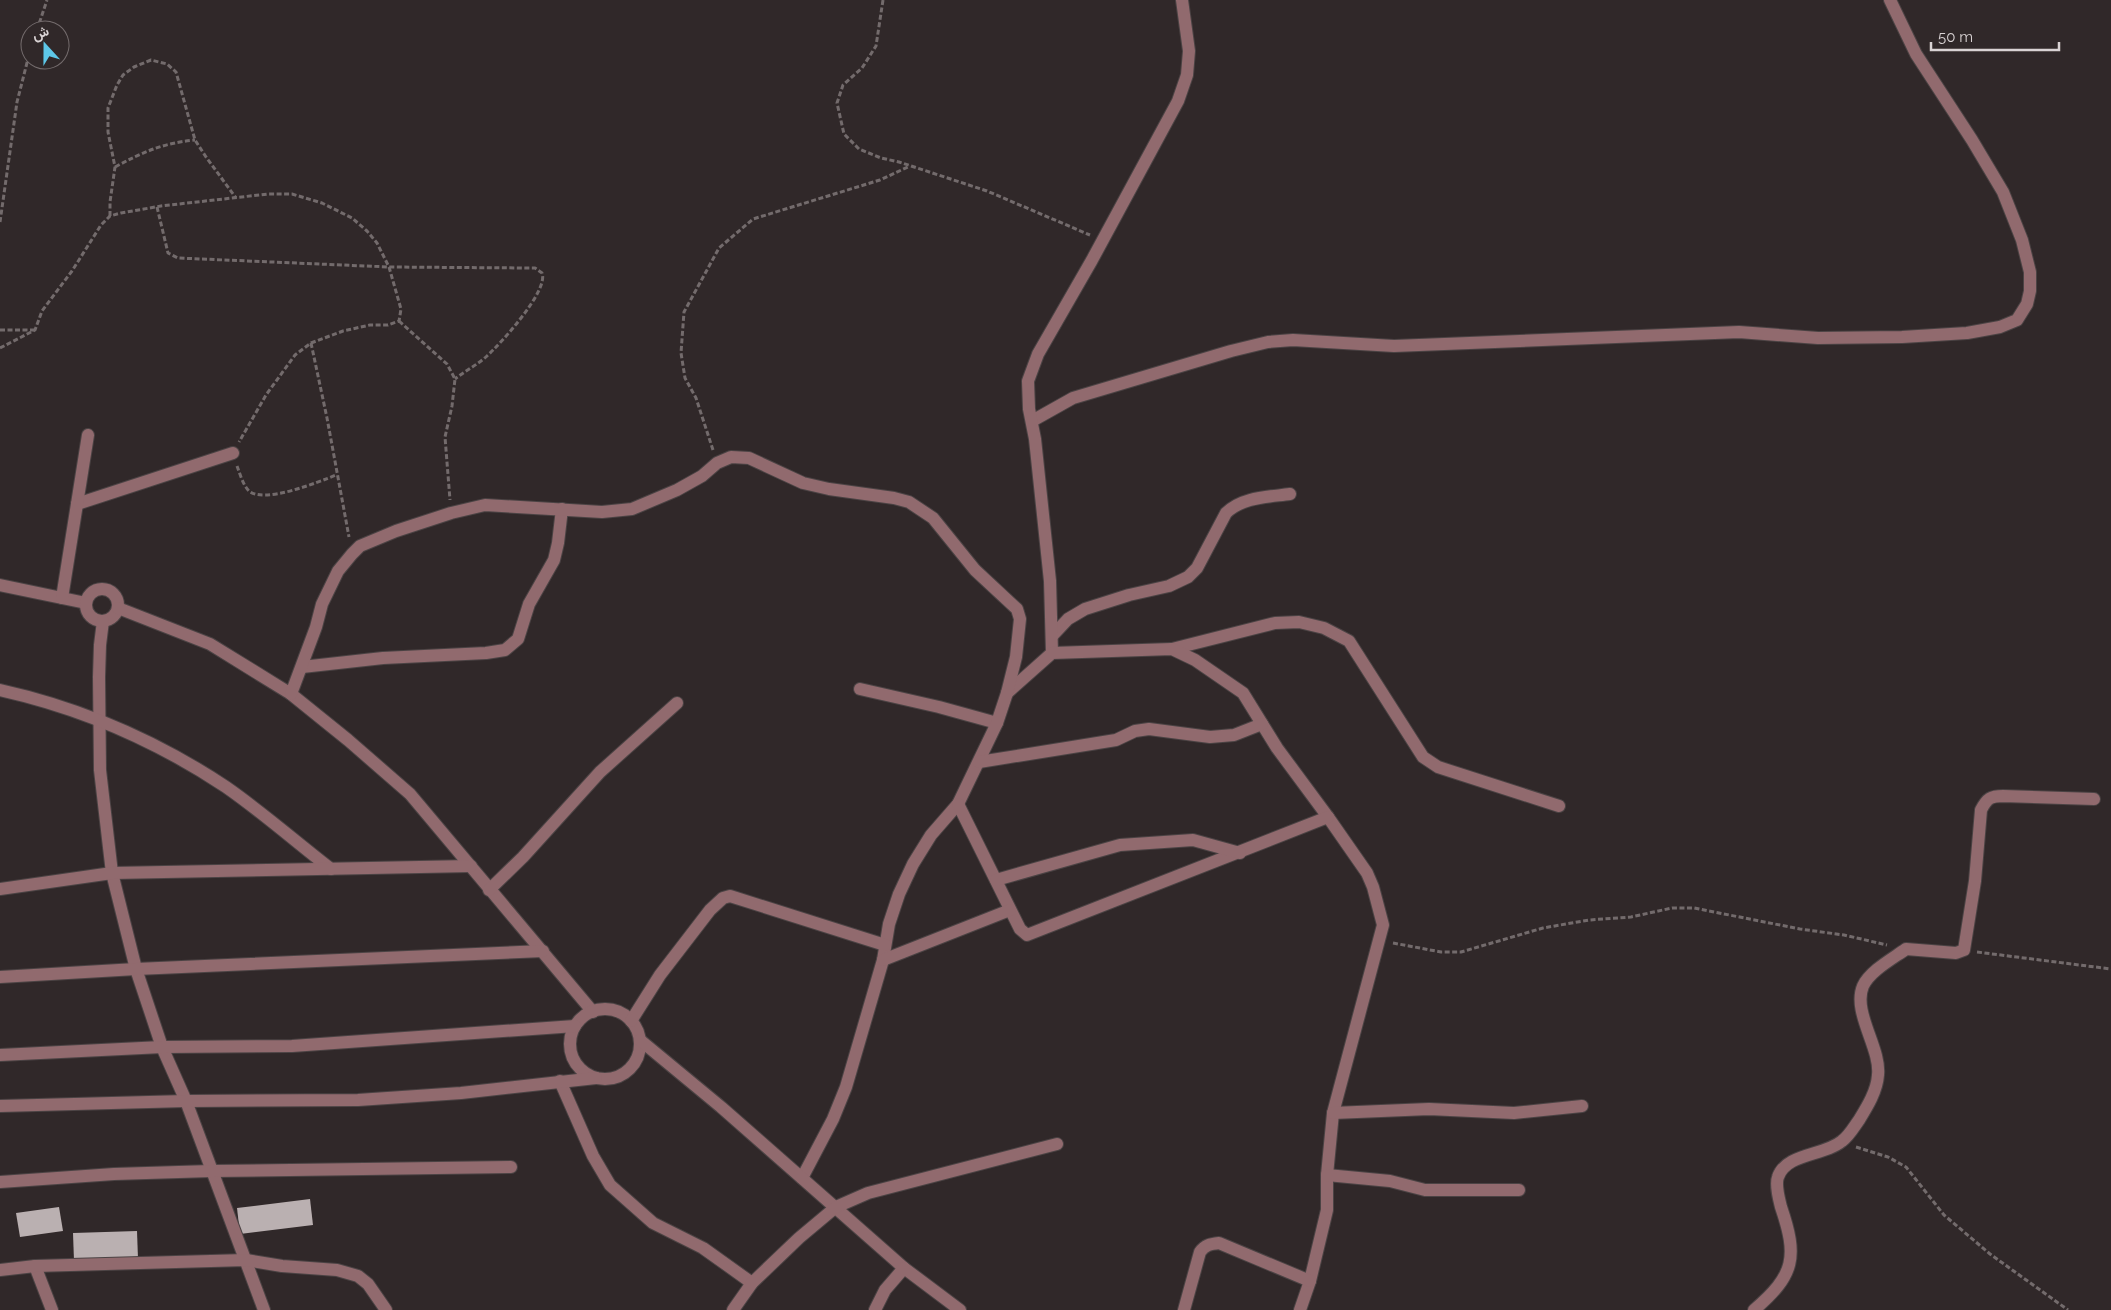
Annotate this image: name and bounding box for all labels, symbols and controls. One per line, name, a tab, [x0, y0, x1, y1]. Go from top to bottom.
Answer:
north arrow	[20, 20, 70, 70]
scale bar	[1931, 20, 2058, 52]
text: ش	[30, 22, 52, 44]
text: 50 m	[1938, 28, 1973, 46]

